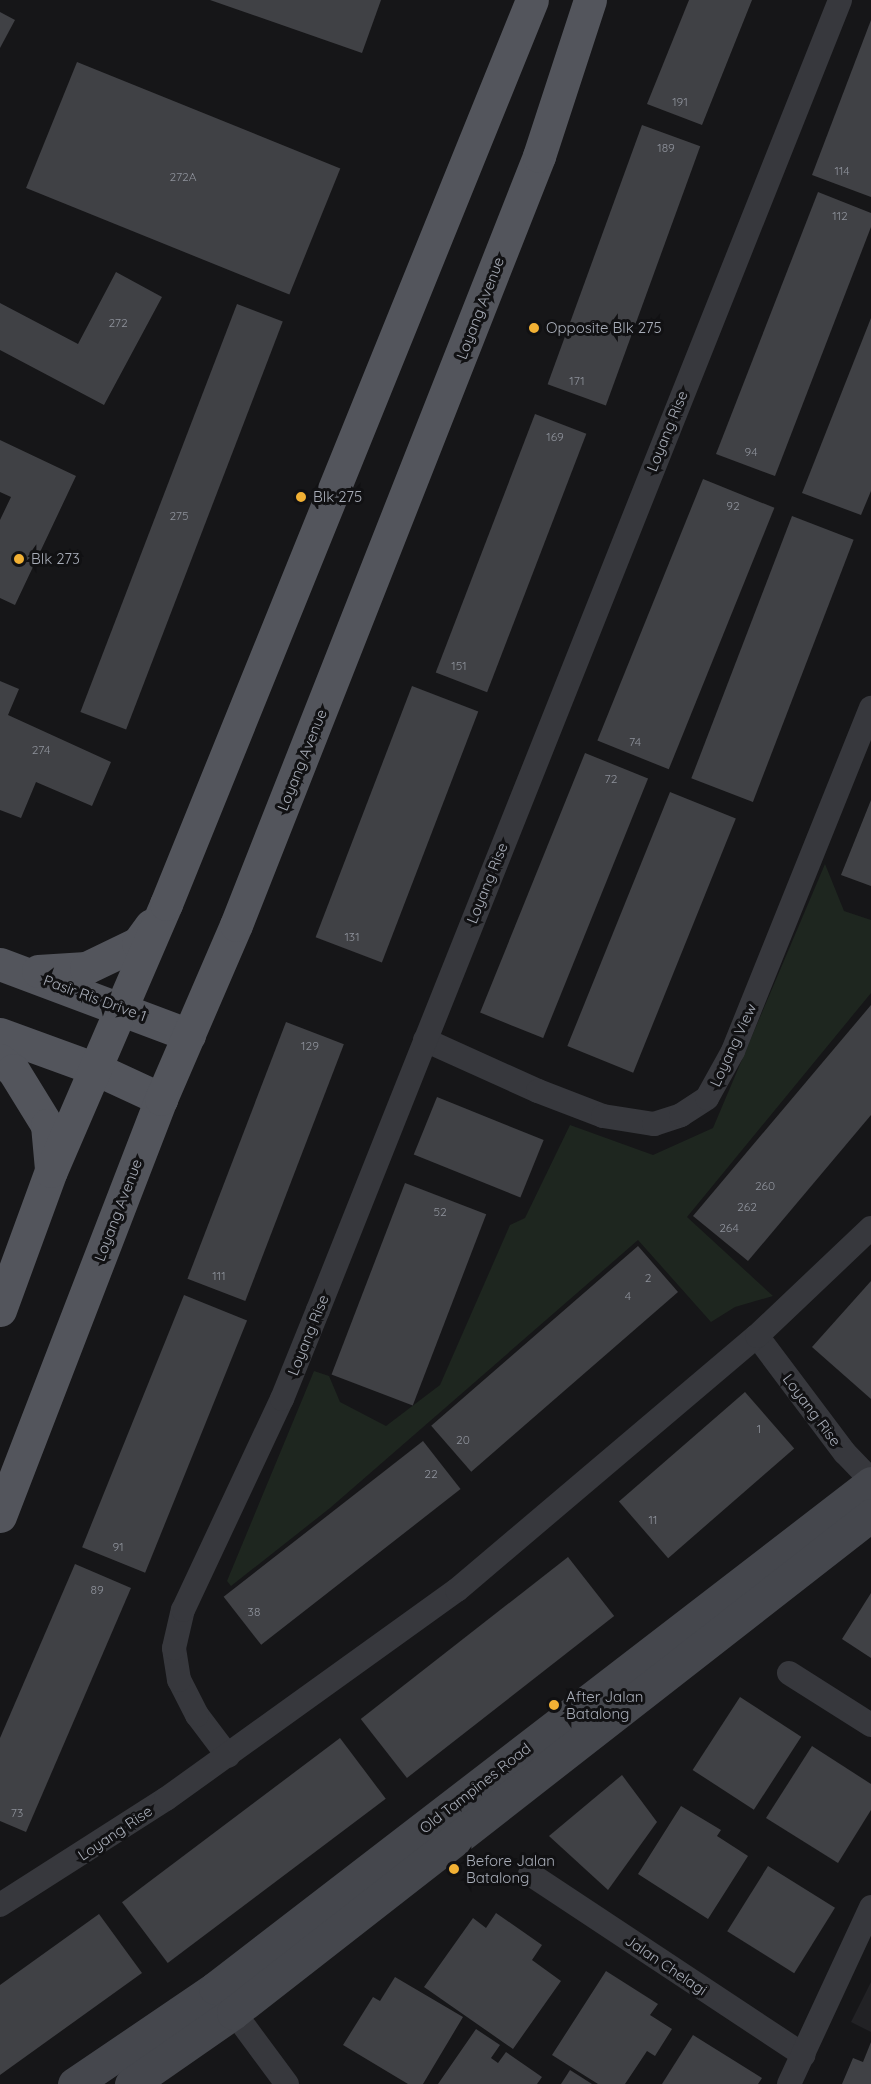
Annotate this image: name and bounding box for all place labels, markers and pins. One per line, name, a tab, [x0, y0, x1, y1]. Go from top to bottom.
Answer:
place label: Opposite Blk 275	[546, 319, 662, 337]
marker: Opposite Blk 275	[527, 321, 541, 335]
place label: Blk 275	[313, 488, 362, 506]
marker: Blk 275	[294, 490, 308, 504]
place label: Blk 273	[31, 550, 80, 568]
marker: Blk 273	[12, 552, 26, 566]
place label: After Jalan Batalong	[566, 1687, 643, 1722]
marker: After Jalan Batalong	[547, 1698, 561, 1712]
place label: Before Jalan Batalong	[466, 1851, 555, 1886]
marker: Before Jalan Batalong	[447, 1862, 461, 1876]

